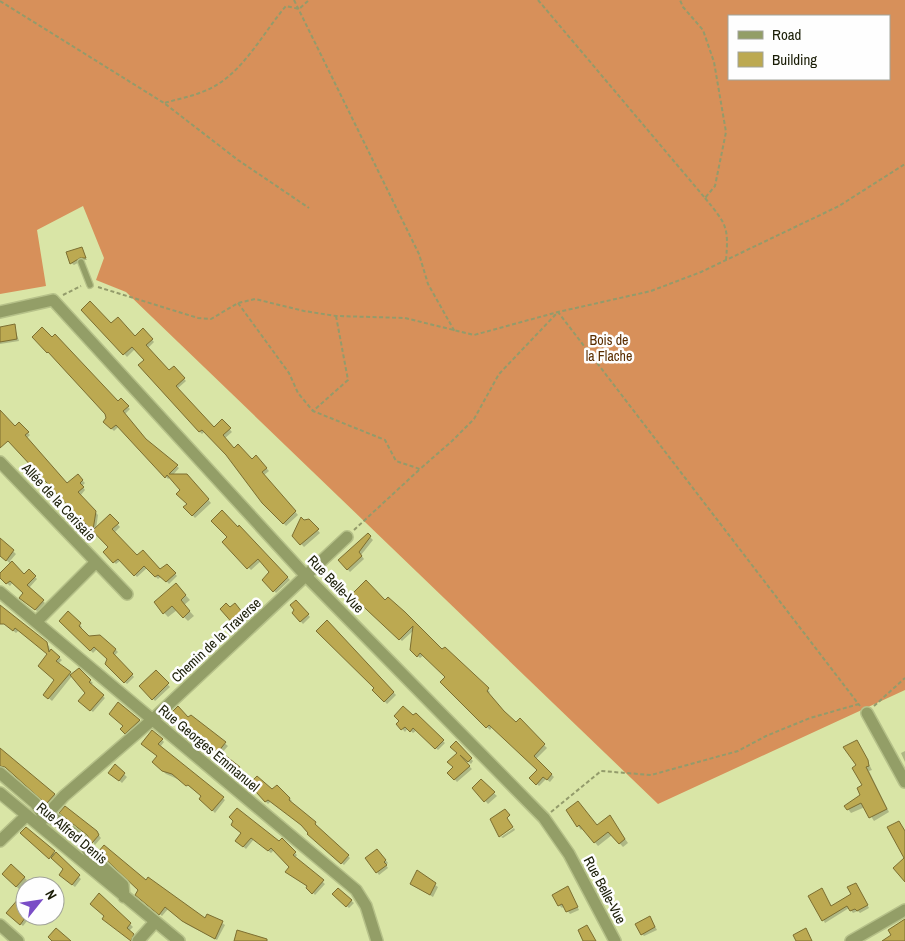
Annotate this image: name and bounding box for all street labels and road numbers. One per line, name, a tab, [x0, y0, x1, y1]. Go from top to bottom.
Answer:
street label: Allée de la Cerisaie	[18, 458, 100, 545]
street label: Rue Belle-Vue	[304, 551, 368, 617]
street label: Chemin de la Traverse	[167, 594, 265, 686]
street label: Rue Georges Emmanuel	[155, 700, 263, 796]
street label: Rue Alfred Denis	[33, 798, 111, 868]
street label: Rue Belle-Vue	[580, 853, 630, 927]

